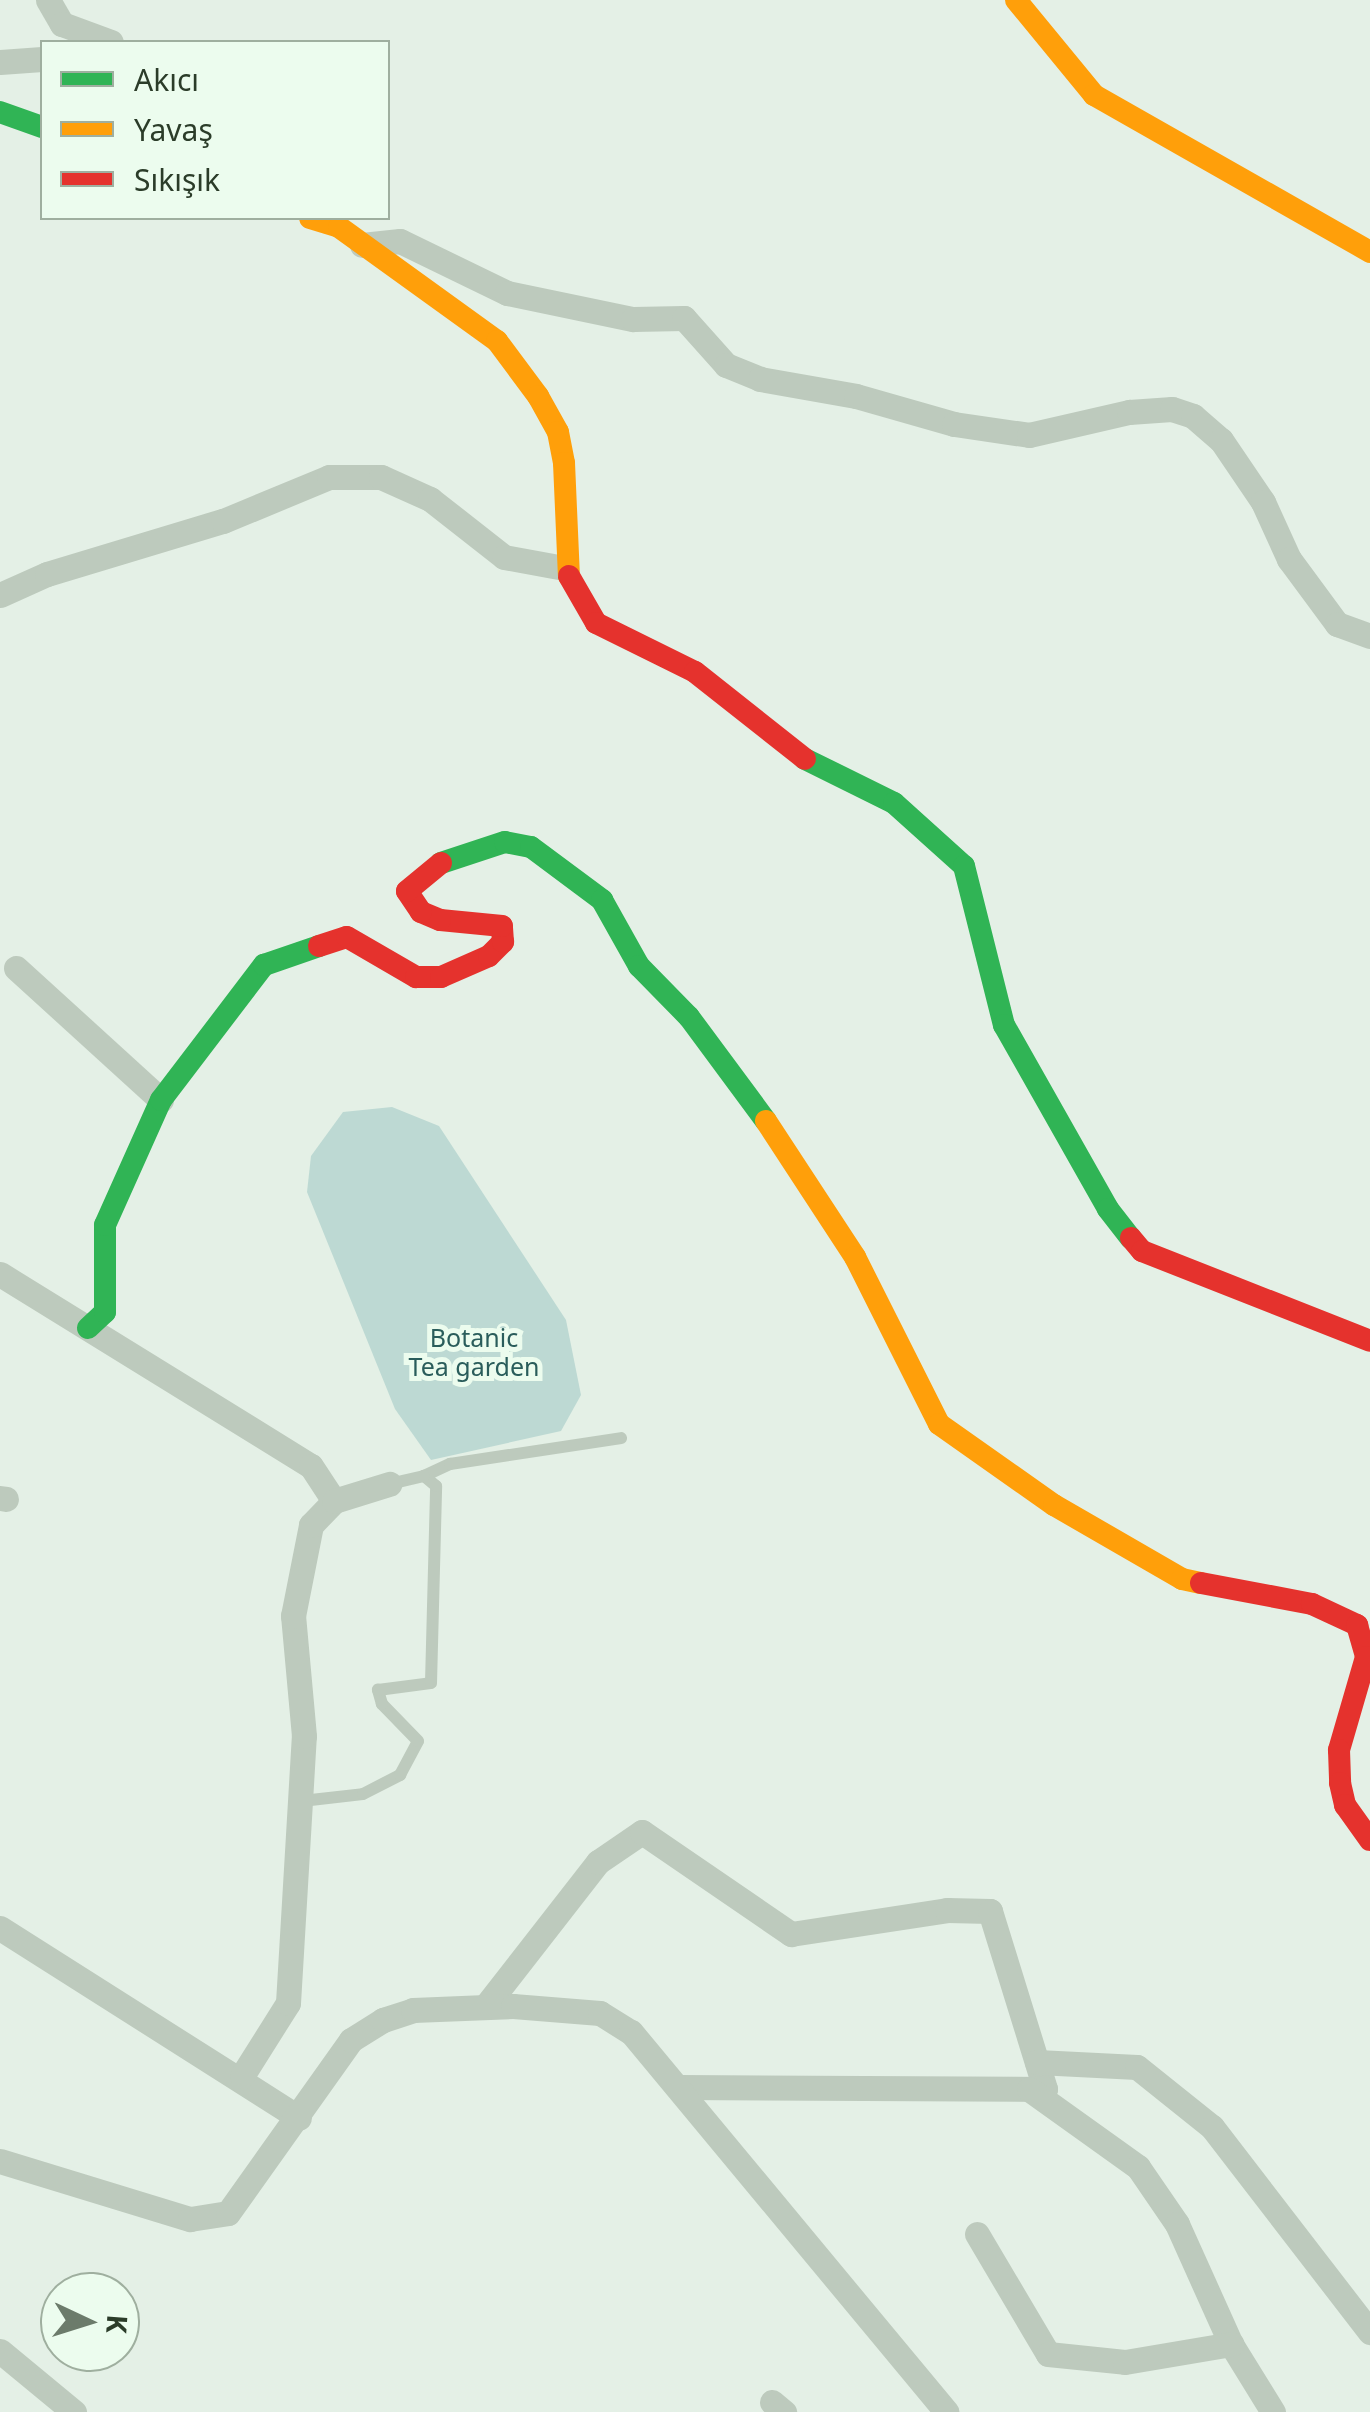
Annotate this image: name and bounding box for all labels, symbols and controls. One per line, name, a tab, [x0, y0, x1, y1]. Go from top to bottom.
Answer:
legend	[40, 40, 390, 220]
text: Akıcı	[134, 59, 199, 100]
text: Yavaş	[134, 109, 213, 150]
text: Sıkışık	[134, 159, 220, 200]
park label: Botanic Tea garden	[409, 1323, 539, 1382]
north arrow	[40, 2272, 140, 2372]
text: K	[98, 2313, 138, 2335]

